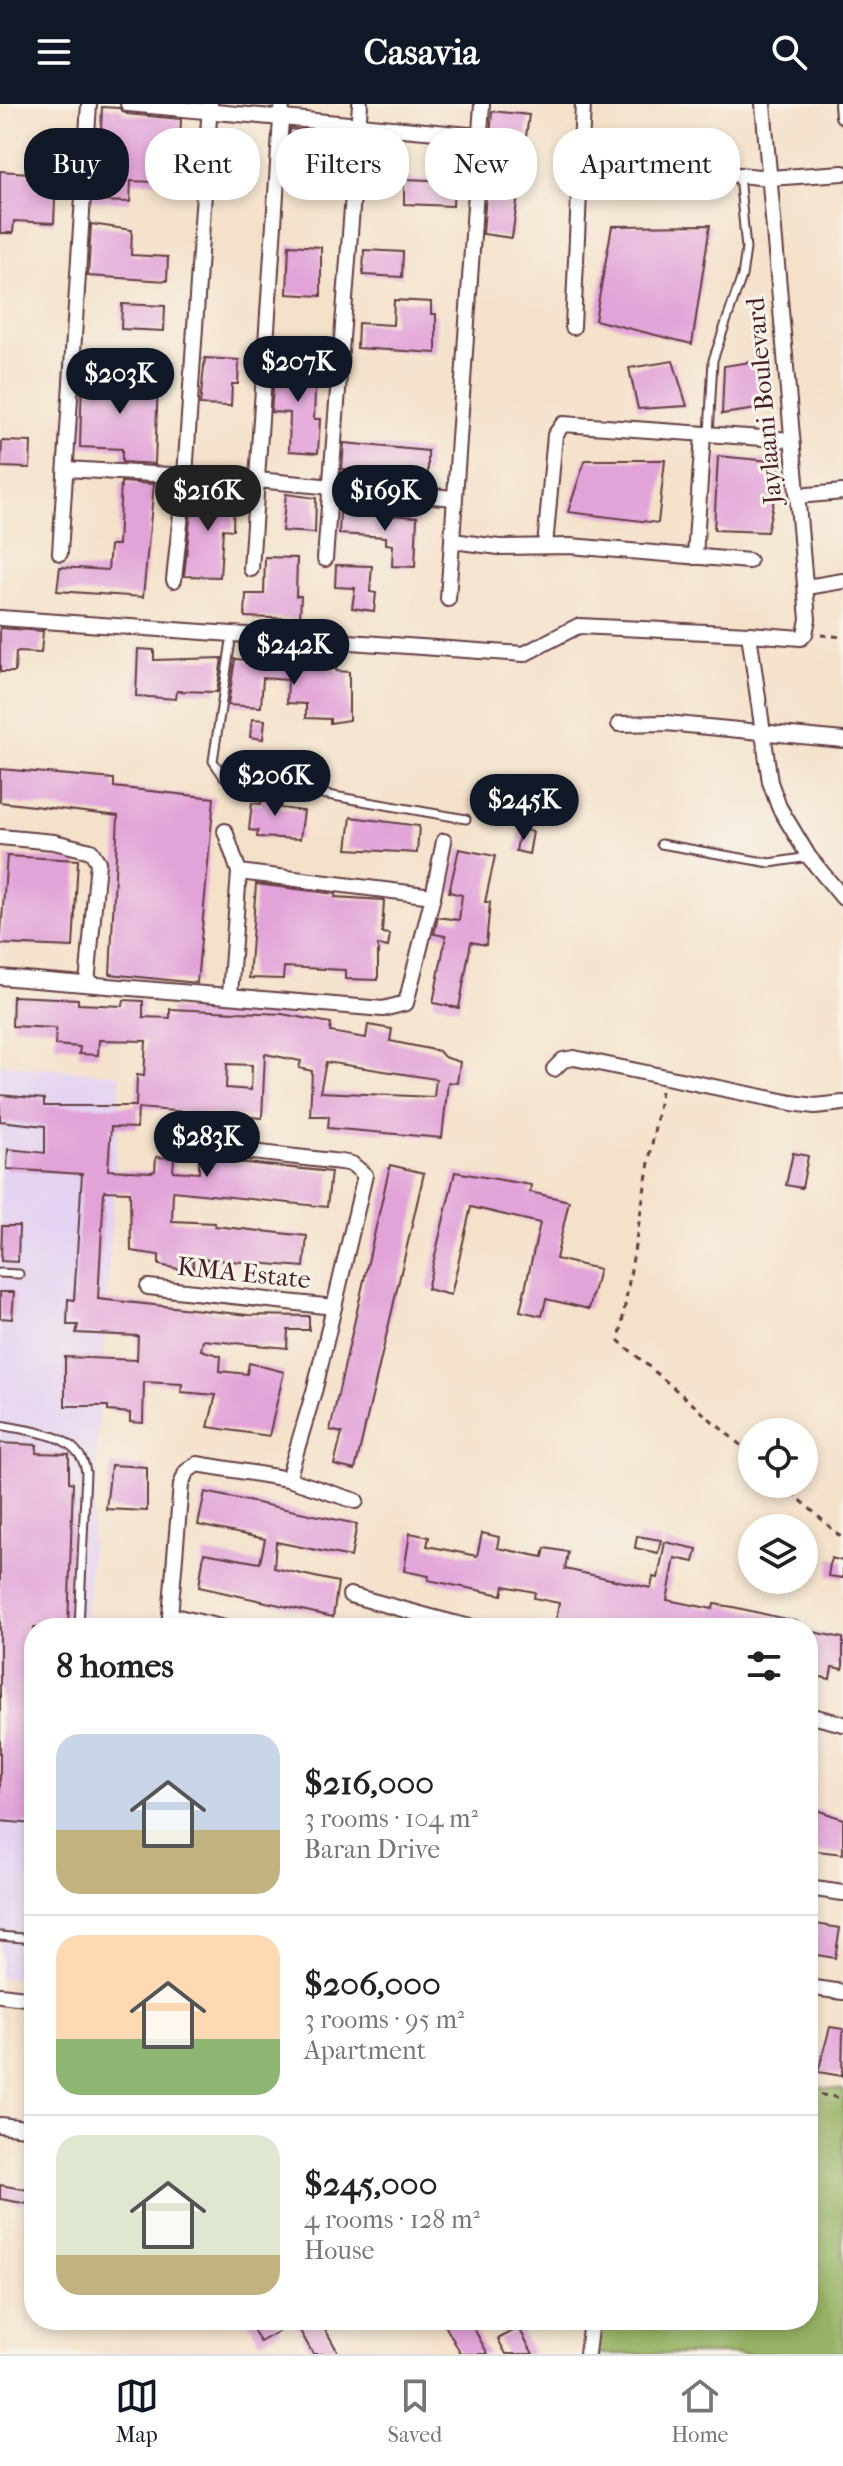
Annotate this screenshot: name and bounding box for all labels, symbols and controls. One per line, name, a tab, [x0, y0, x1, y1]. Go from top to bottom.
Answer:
icon: menu	[32, 30, 76, 74]
icon: search	[767, 30, 811, 74]
text: Casavia	[364, 31, 479, 73]
chip: Buy	[24, 128, 129, 200]
chip: Rent	[145, 128, 260, 200]
chip: Filters	[276, 128, 409, 200]
chip: New	[425, 128, 537, 200]
chip: Apartment	[553, 128, 740, 200]
street label: Jaylaani Boulevard	[739, 295, 789, 508]
pin: $207K	[242, 336, 354, 404]
text: $207K	[261, 346, 335, 377]
pin: $203K	[64, 348, 176, 416]
text: $203K	[84, 358, 156, 389]
pin: $216K	[152, 465, 264, 533]
pin: $169K	[329, 465, 441, 533]
text: $216K	[173, 475, 243, 506]
text: $169K	[350, 475, 420, 506]
pin: $242K	[238, 619, 350, 687]
text: $242K	[256, 629, 332, 660]
pin: $206K	[219, 750, 331, 818]
text: $206K	[237, 760, 313, 791]
pin: $245K	[468, 774, 580, 842]
text: $245K	[488, 784, 560, 815]
pin: $283K	[151, 1111, 263, 1179]
text: $283K	[172, 1121, 242, 1152]
street label: KMA Estate	[176, 1251, 312, 1295]
map controls	[738, 1418, 818, 1594]
button: locate	[738, 1418, 818, 1498]
button: layers	[738, 1514, 818, 1594]
icon: filters	[742, 1644, 786, 1688]
text: 8 homes	[56, 1646, 174, 1686]
text: $216,000	[304, 1763, 434, 1803]
icon: home	[120, 1766, 216, 1862]
text: 3 rooms · 104 m²	[304, 1803, 478, 1834]
text: Baran Drive	[304, 1834, 440, 1865]
text: $206,000	[304, 1964, 441, 2004]
icon: home	[120, 1967, 216, 2063]
text: 3 rooms · 95 m²	[304, 2004, 464, 2035]
text: Apartment	[304, 2035, 426, 2066]
text: $245,000	[304, 2164, 437, 2204]
icon: home	[120, 2167, 216, 2263]
text: 4 rooms · 128 m²	[304, 2204, 480, 2235]
text: House	[304, 2235, 374, 2266]
tab: Map	[115, 2374, 159, 2448]
tab: Saved	[388, 2374, 442, 2448]
tab: Home	[671, 2374, 728, 2448]

